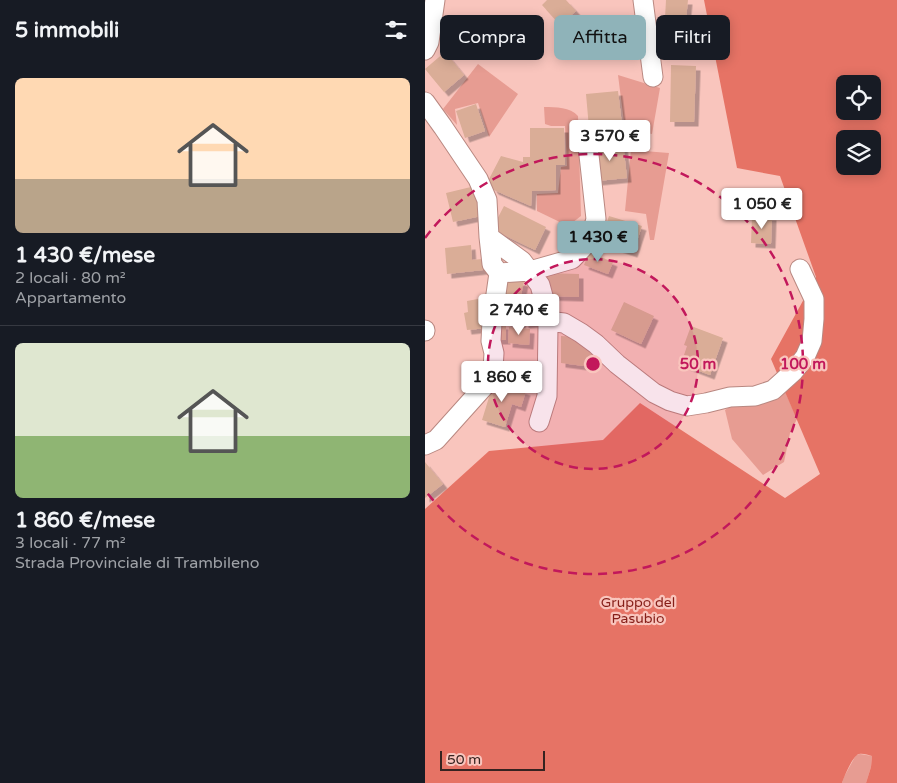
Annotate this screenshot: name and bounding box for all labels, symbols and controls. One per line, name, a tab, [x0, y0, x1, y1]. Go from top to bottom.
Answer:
chip: Compra	[440, 15, 544, 60]
chip: Affitta	[554, 15, 646, 60]
chip: Filtri	[656, 15, 730, 60]
icon: filters	[382, 16, 410, 44]
text: 5 immobili	[15, 18, 119, 43]
map controls	[836, 75, 881, 175]
button: locate	[836, 75, 881, 120]
icon: home	[168, 110, 258, 200]
pin: 3 570 €	[564, 120, 656, 162]
text: 3 570 €	[580, 126, 640, 146]
button: layers	[836, 130, 881, 175]
pin: 1 050 €	[716, 188, 808, 230]
text: 1 050 €	[732, 194, 792, 214]
pin: 1 430 €	[552, 220, 644, 263]
text: 1 430 €	[568, 227, 628, 247]
text: 1 430 €/mese	[15, 243, 155, 268]
text: 2 locali · 80 m²	[15, 268, 126, 288]
text: Appartamento	[15, 288, 126, 308]
pin: 2 740 €	[473, 294, 565, 336]
text: 2 740 €	[489, 300, 549, 320]
centre of rings	[584, 355, 602, 373]
text: 50 m	[680, 355, 716, 373]
text: 100 m	[780, 355, 826, 373]
pin: 1 860 €	[456, 360, 548, 403]
text: 1 860 €	[472, 367, 532, 387]
icon: home	[168, 376, 258, 466]
text: 1 860 €/mese	[15, 508, 155, 533]
text: 3 locali · 77 m²	[15, 533, 126, 553]
text: Strada Provinciale di Trambileno	[15, 553, 259, 573]
park label: Gruppo del Pasubio	[601, 594, 675, 627]
scale bar	[440, 748, 545, 771]
text: 50 m	[447, 751, 481, 768]

